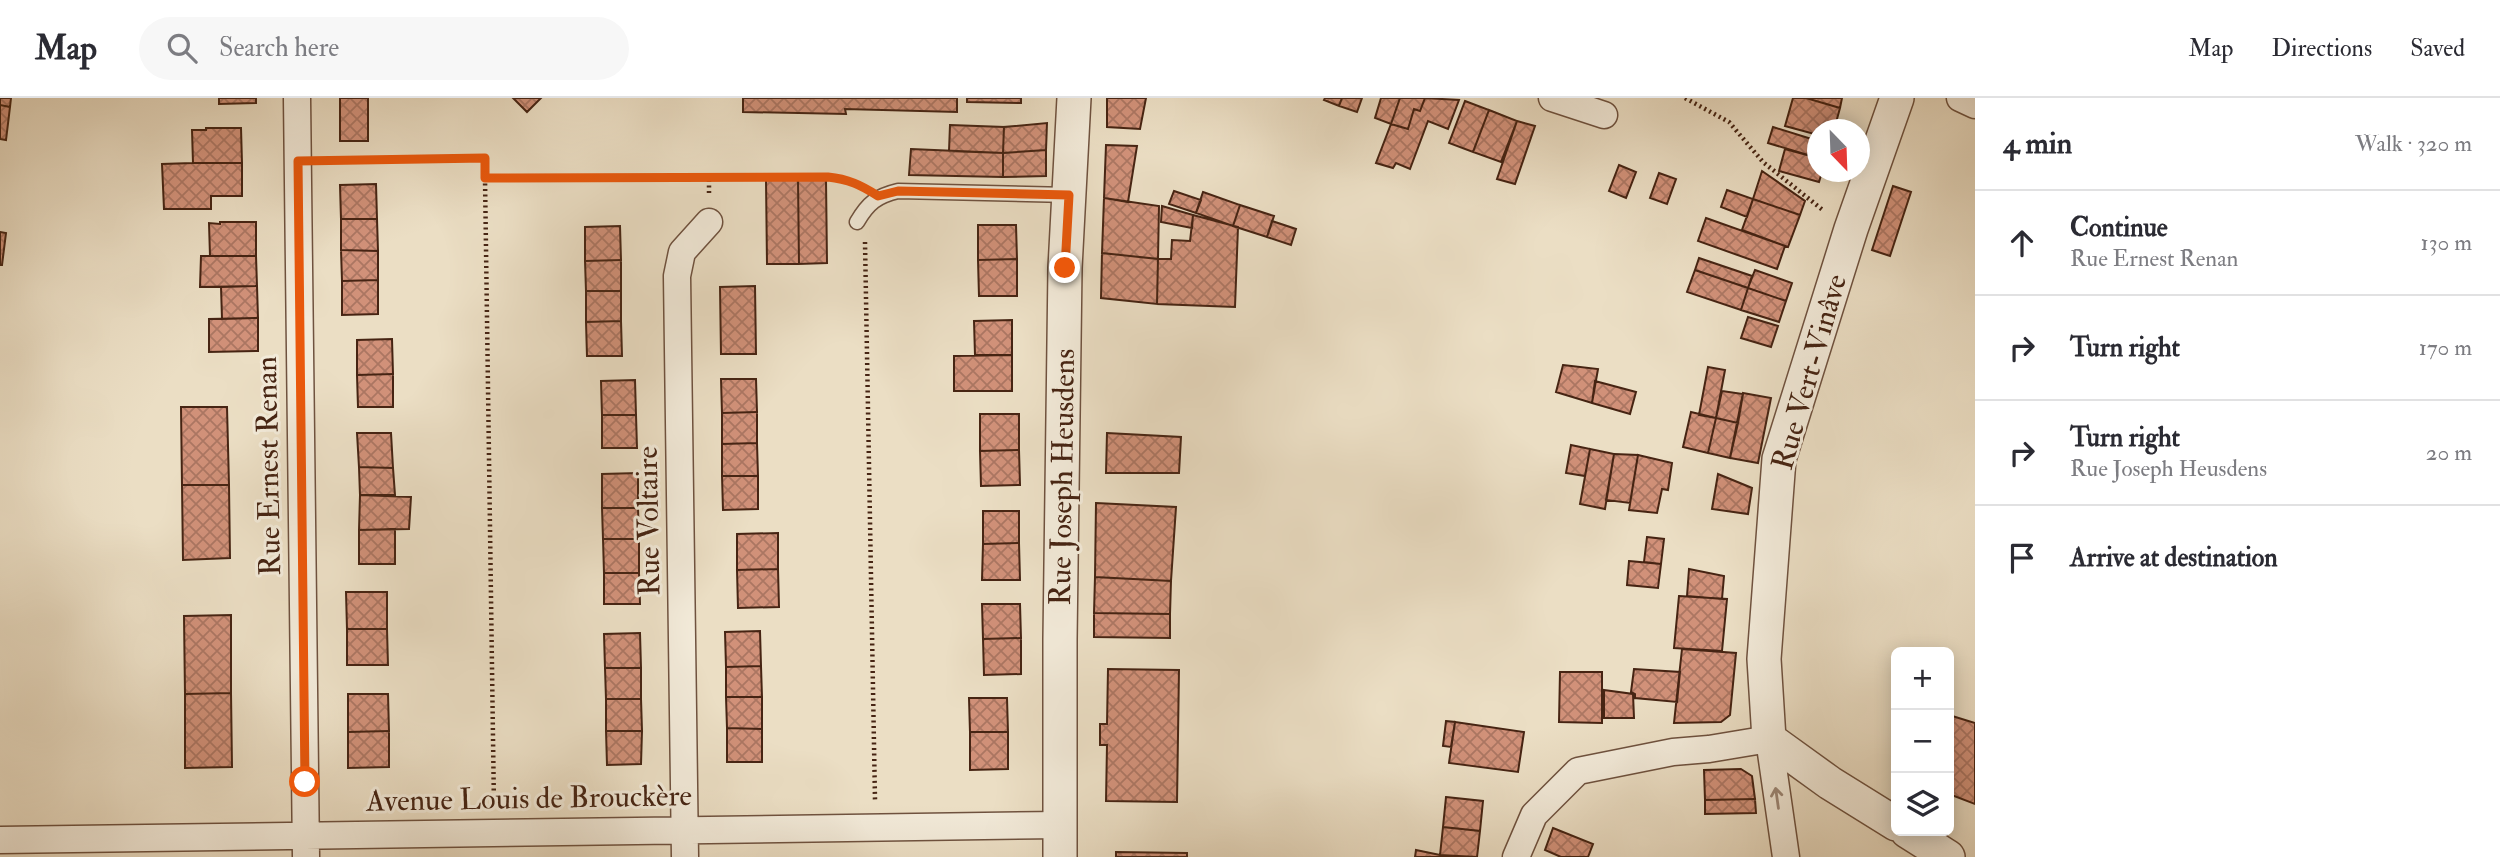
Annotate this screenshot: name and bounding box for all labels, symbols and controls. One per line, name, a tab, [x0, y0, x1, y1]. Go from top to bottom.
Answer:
search box	[139, 17, 629, 80]
text: Map	[35, 28, 97, 69]
icon: search	[163, 29, 201, 67]
text: Search here	[219, 32, 339, 64]
text: Map	[2188, 33, 2233, 64]
text: Directions	[2271, 33, 2372, 64]
text: Saved	[2410, 33, 2465, 64]
north arrow	[1807, 119, 1870, 182]
text: 4 min	[2003, 125, 2072, 162]
text: Walk · 320 m	[2355, 129, 2472, 158]
text: Continue	[2070, 212, 2168, 244]
icon: ahead	[2003, 224, 2041, 262]
text: 130 m	[2420, 228, 2472, 257]
text: Rue Ernest Renan	[2070, 244, 2238, 273]
route end	[1049, 252, 1080, 283]
street label: Rue Vert-Vinâve	[1764, 270, 1855, 474]
icon: right	[2003, 329, 2041, 367]
text: Turn right	[2070, 332, 2180, 364]
text: 170 m	[2419, 333, 2472, 362]
street label: Rue Joseph Heusdens	[1042, 348, 1083, 606]
street label: Rue Ernest Renan	[248, 356, 289, 576]
text: Turn right	[2070, 422, 2180, 454]
icon: right	[2003, 434, 2041, 472]
text: 20 m	[2426, 438, 2472, 467]
street label: Rue Voltaire	[629, 446, 668, 596]
text: Rue Joseph Heusdens	[2070, 454, 2267, 483]
icon: arrive	[2003, 539, 2041, 577]
text: Arrive at destination	[2070, 542, 2278, 574]
map controls	[1891, 647, 1954, 836]
button: +	[1891, 647, 1954, 710]
button: −	[1891, 710, 1954, 773]
route start	[289, 766, 320, 797]
button: layers	[1891, 773, 1954, 836]
street label: Avenue Louis de Brouckère	[365, 777, 692, 820]
one-way arrow	[1771, 787, 1784, 810]

